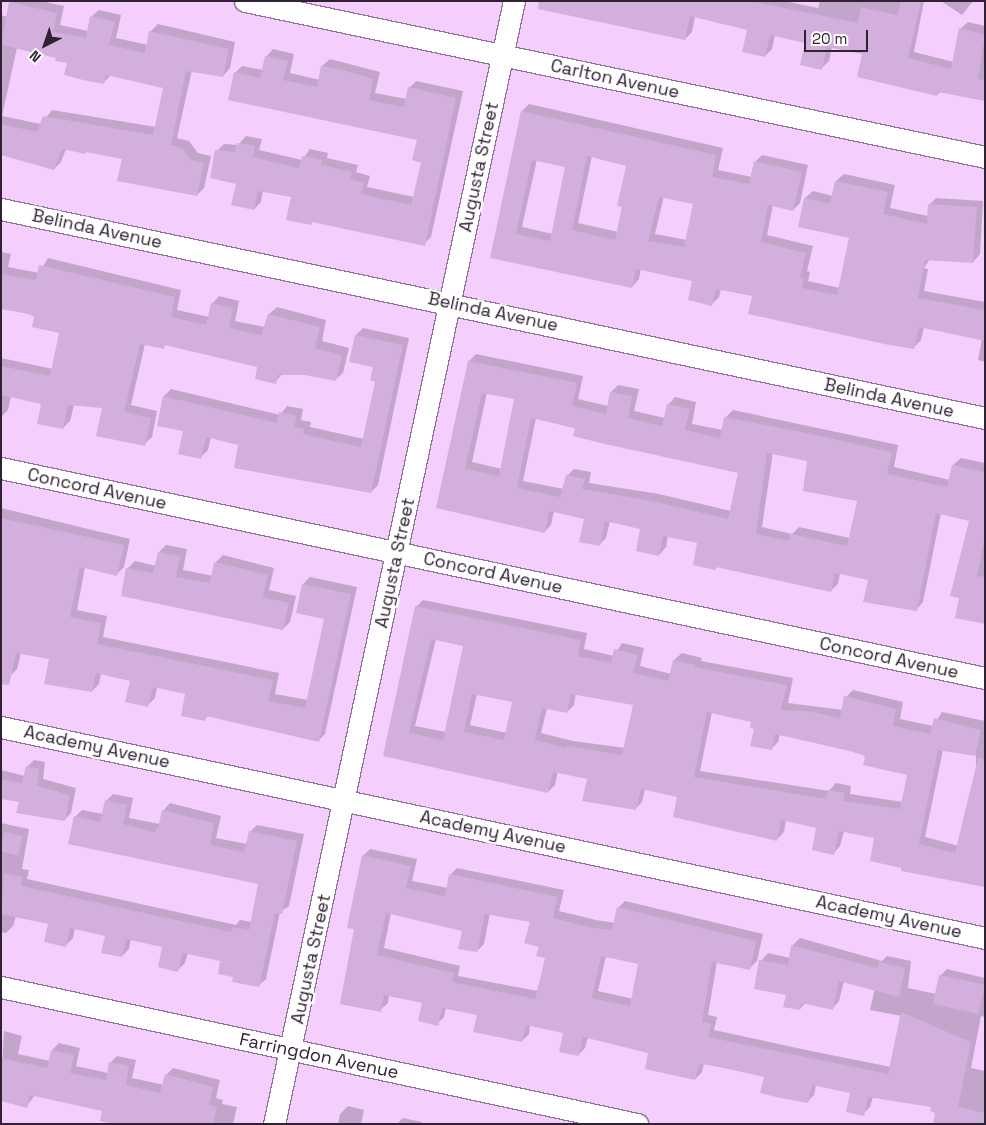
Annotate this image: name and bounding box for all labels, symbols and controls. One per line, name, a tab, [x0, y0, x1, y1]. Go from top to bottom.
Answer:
north arrow	[20, 20, 70, 70]
scale bar	[806, 20, 870, 52]
text: 20 m	[812, 29, 847, 48]
text: N	[26, 46, 45, 66]
street label: Carlton Avenue	[548, 55, 682, 103]
street label: Augusta Street	[455, 100, 503, 234]
street label: Belinda Avenue	[30, 205, 164, 253]
street label: Belinda Avenue	[426, 288, 560, 336]
street label: Belinda Avenue	[822, 374, 956, 422]
street label: Concord Avenue	[25, 464, 169, 514]
street label: Augusta Street	[371, 496, 419, 630]
street label: Concord Avenue	[421, 548, 565, 598]
street label: Concord Avenue	[817, 633, 961, 683]
street label: Academy Avenue	[22, 721, 172, 773]
street label: Academy Avenue	[418, 806, 568, 858]
street label: Academy Avenue	[814, 891, 964, 943]
street label: Augusta Street	[287, 892, 335, 1026]
street label: Farringdon Avenue	[237, 1029, 401, 1083]

